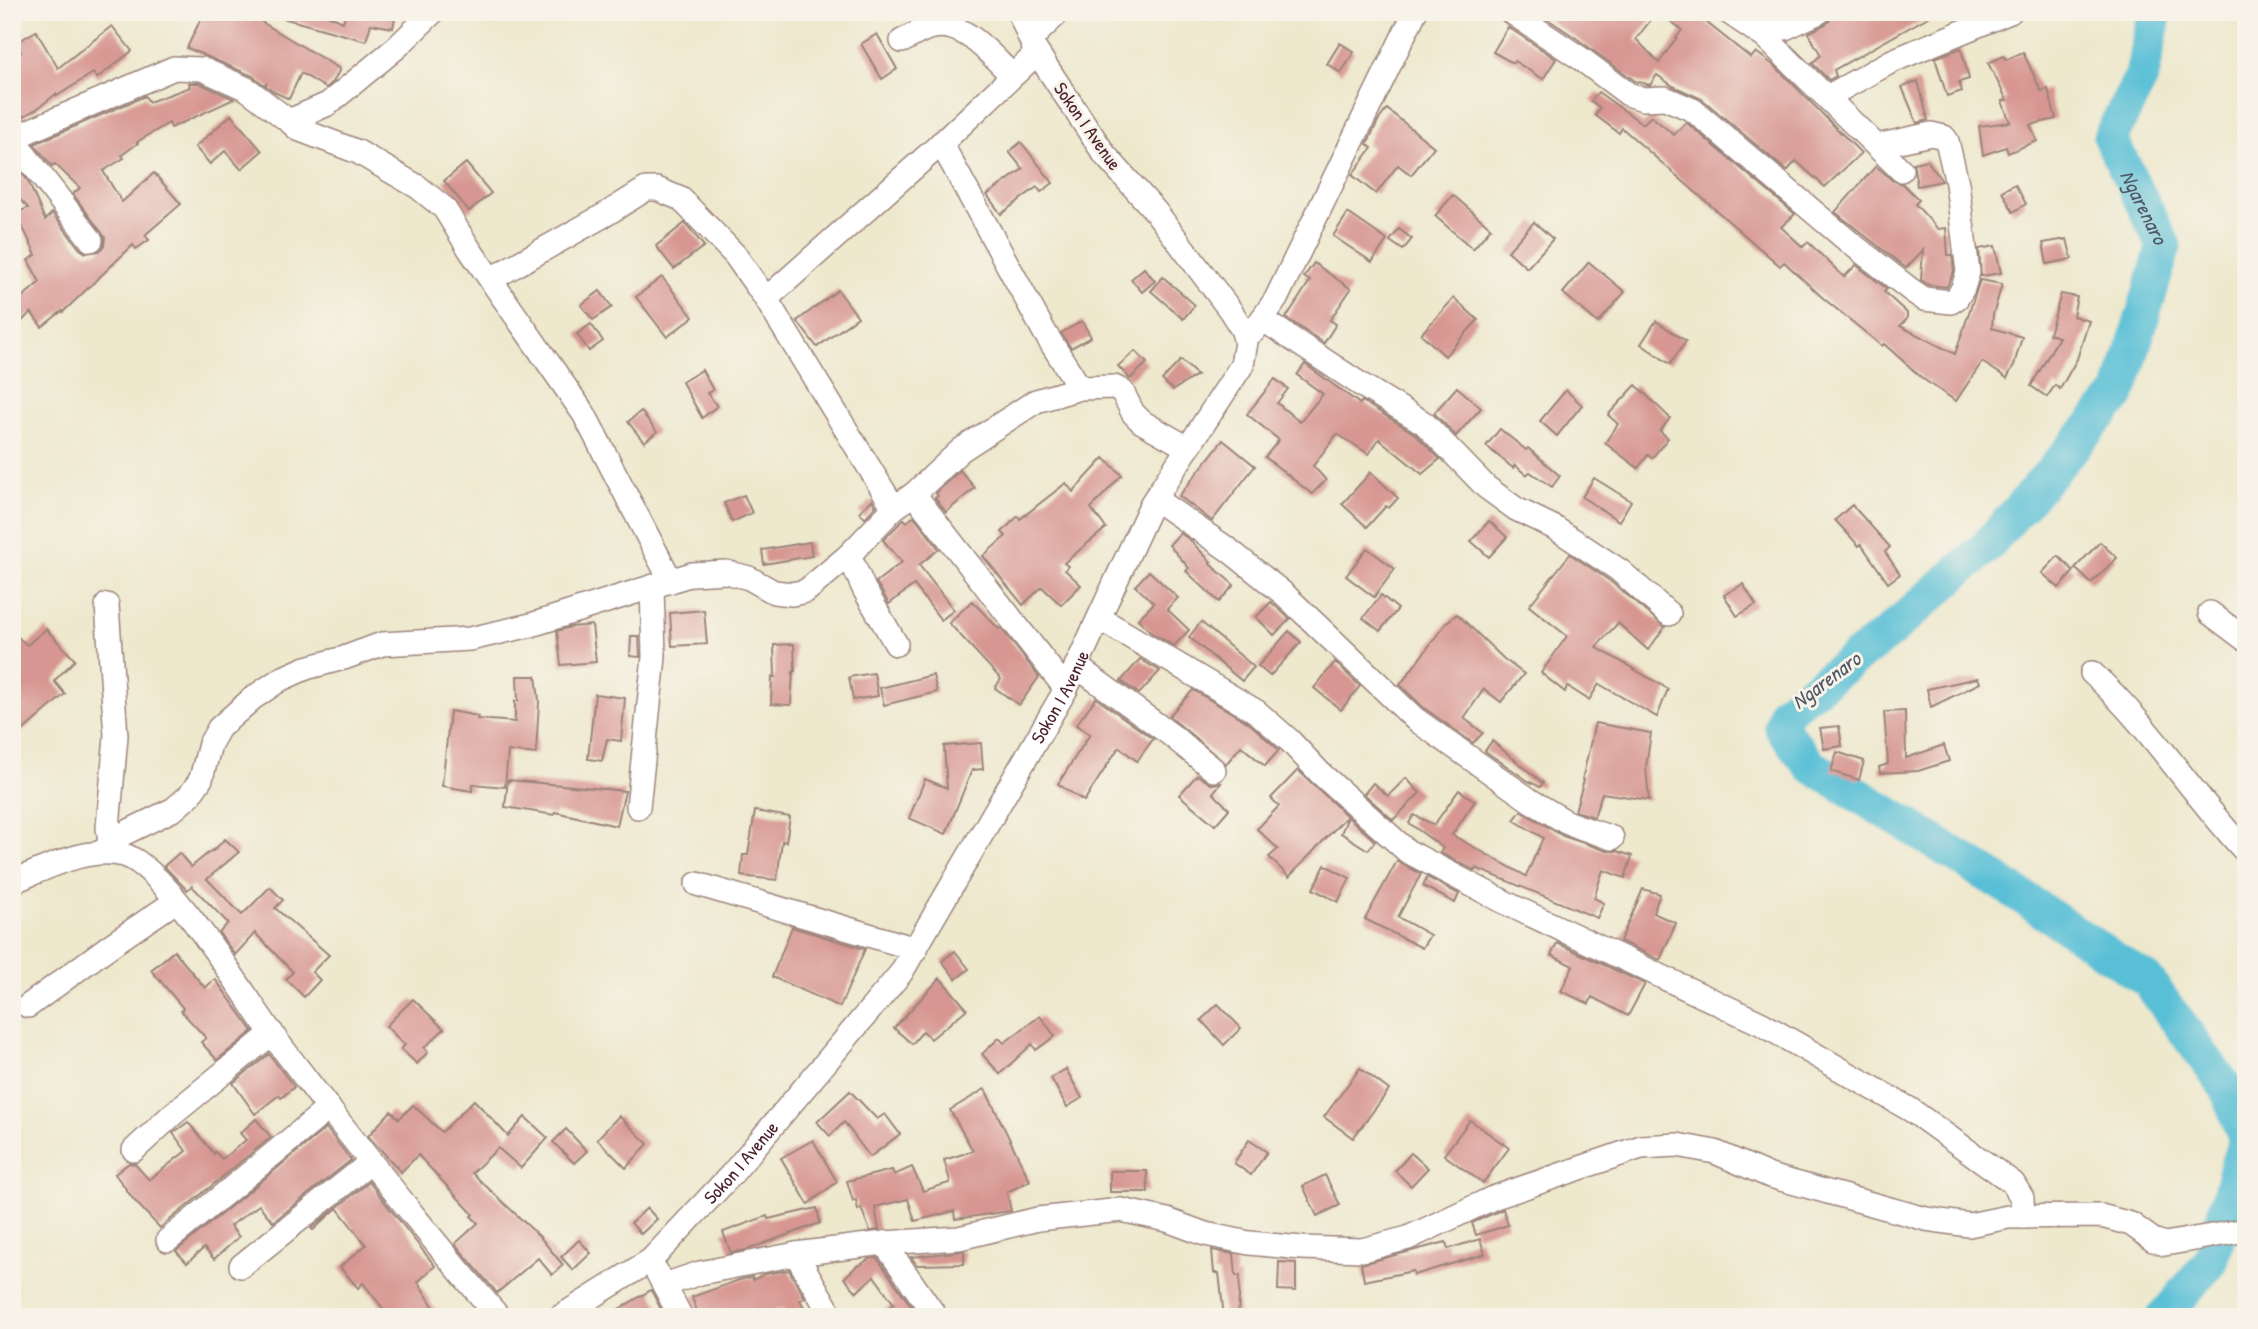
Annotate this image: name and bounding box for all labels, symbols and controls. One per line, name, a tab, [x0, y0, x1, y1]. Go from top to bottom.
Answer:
street label: Sokon I Avenue	[1048, 77, 1128, 176]
water label: Ngarenaro	[2114, 165, 2176, 250]
water label: Ngarenaro	[1786, 644, 1868, 715]
street label: Sokon I Avenue	[1024, 646, 1095, 748]
street label: Sokon I Avenue	[697, 1115, 784, 1209]

